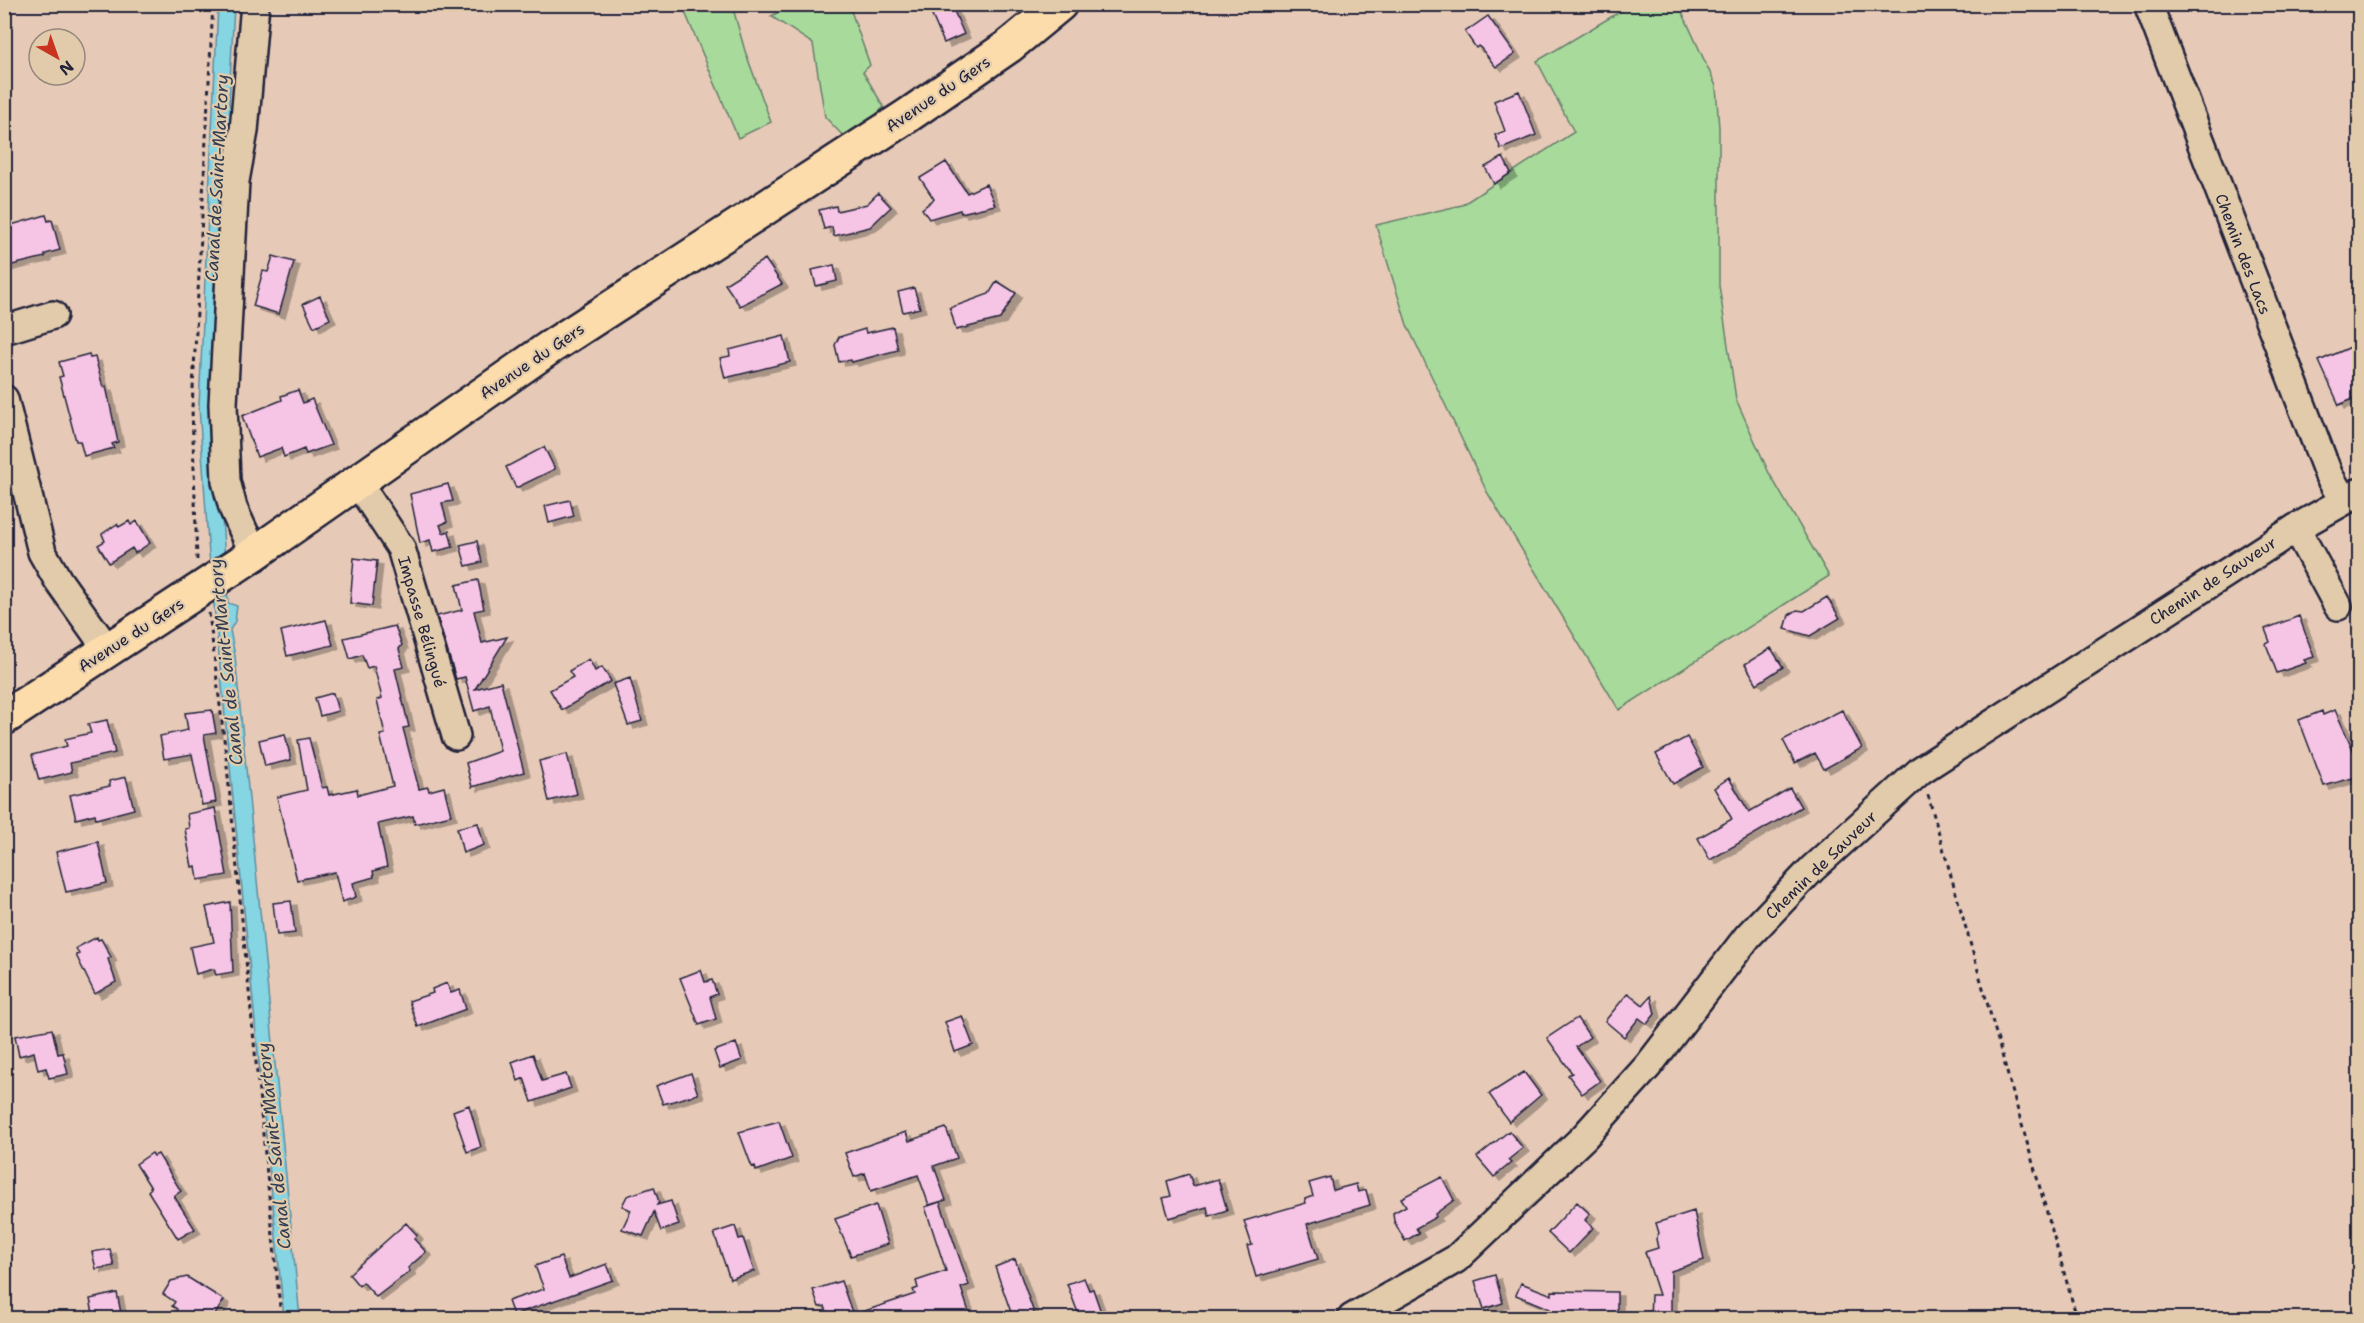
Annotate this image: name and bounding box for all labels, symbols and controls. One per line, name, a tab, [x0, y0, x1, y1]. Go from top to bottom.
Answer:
north arrow	[27, 27, 87, 87]
street label: Avenue du Gers	[882, 51, 995, 137]
text: N	[55, 56, 78, 80]
water label: Canal de Saint-Martory	[200, 73, 234, 283]
street label: Chemin des Lacs	[2210, 191, 2276, 318]
street label: Avenue du Gers	[476, 318, 589, 404]
street label: Chemin de Sauveur	[2145, 532, 2281, 630]
street label: Impasse Bélingué	[393, 554, 451, 690]
water label: Canal de Saint-Martory	[203, 557, 249, 767]
street label: Avenue du Gers	[74, 593, 188, 677]
street label: Chemin de Sauveur	[1761, 806, 1881, 924]
water label: Canal de Saint-Martory	[251, 1041, 297, 1251]

